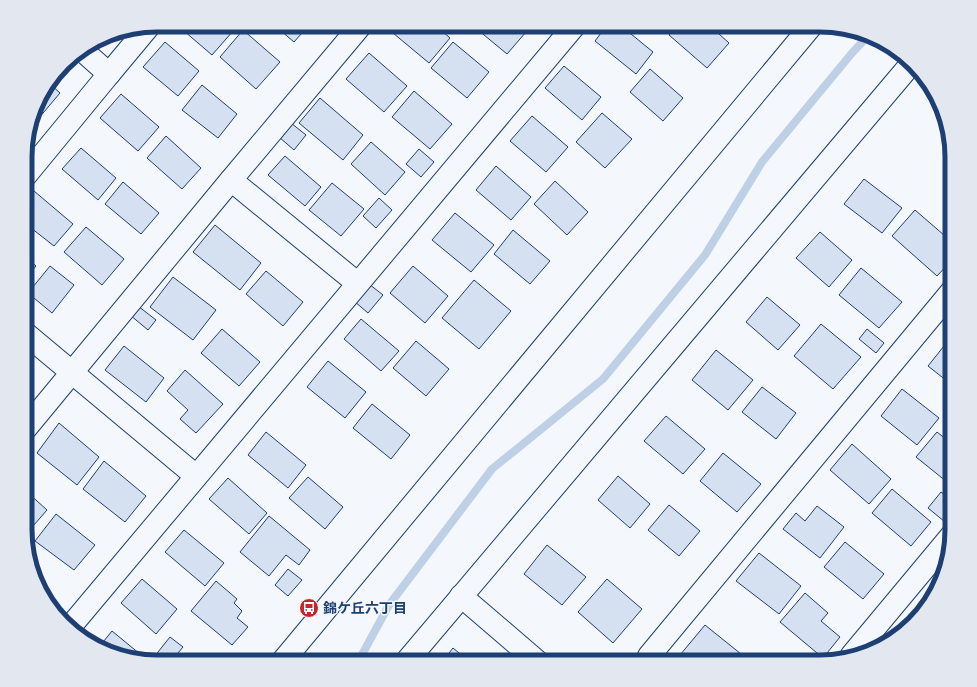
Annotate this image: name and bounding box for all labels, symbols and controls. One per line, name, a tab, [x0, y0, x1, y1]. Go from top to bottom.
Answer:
bus stop icon: 錦ケ丘六丁目	[298, 597, 320, 619]
place label: 錦ケ丘六丁目	[323, 600, 407, 616]

